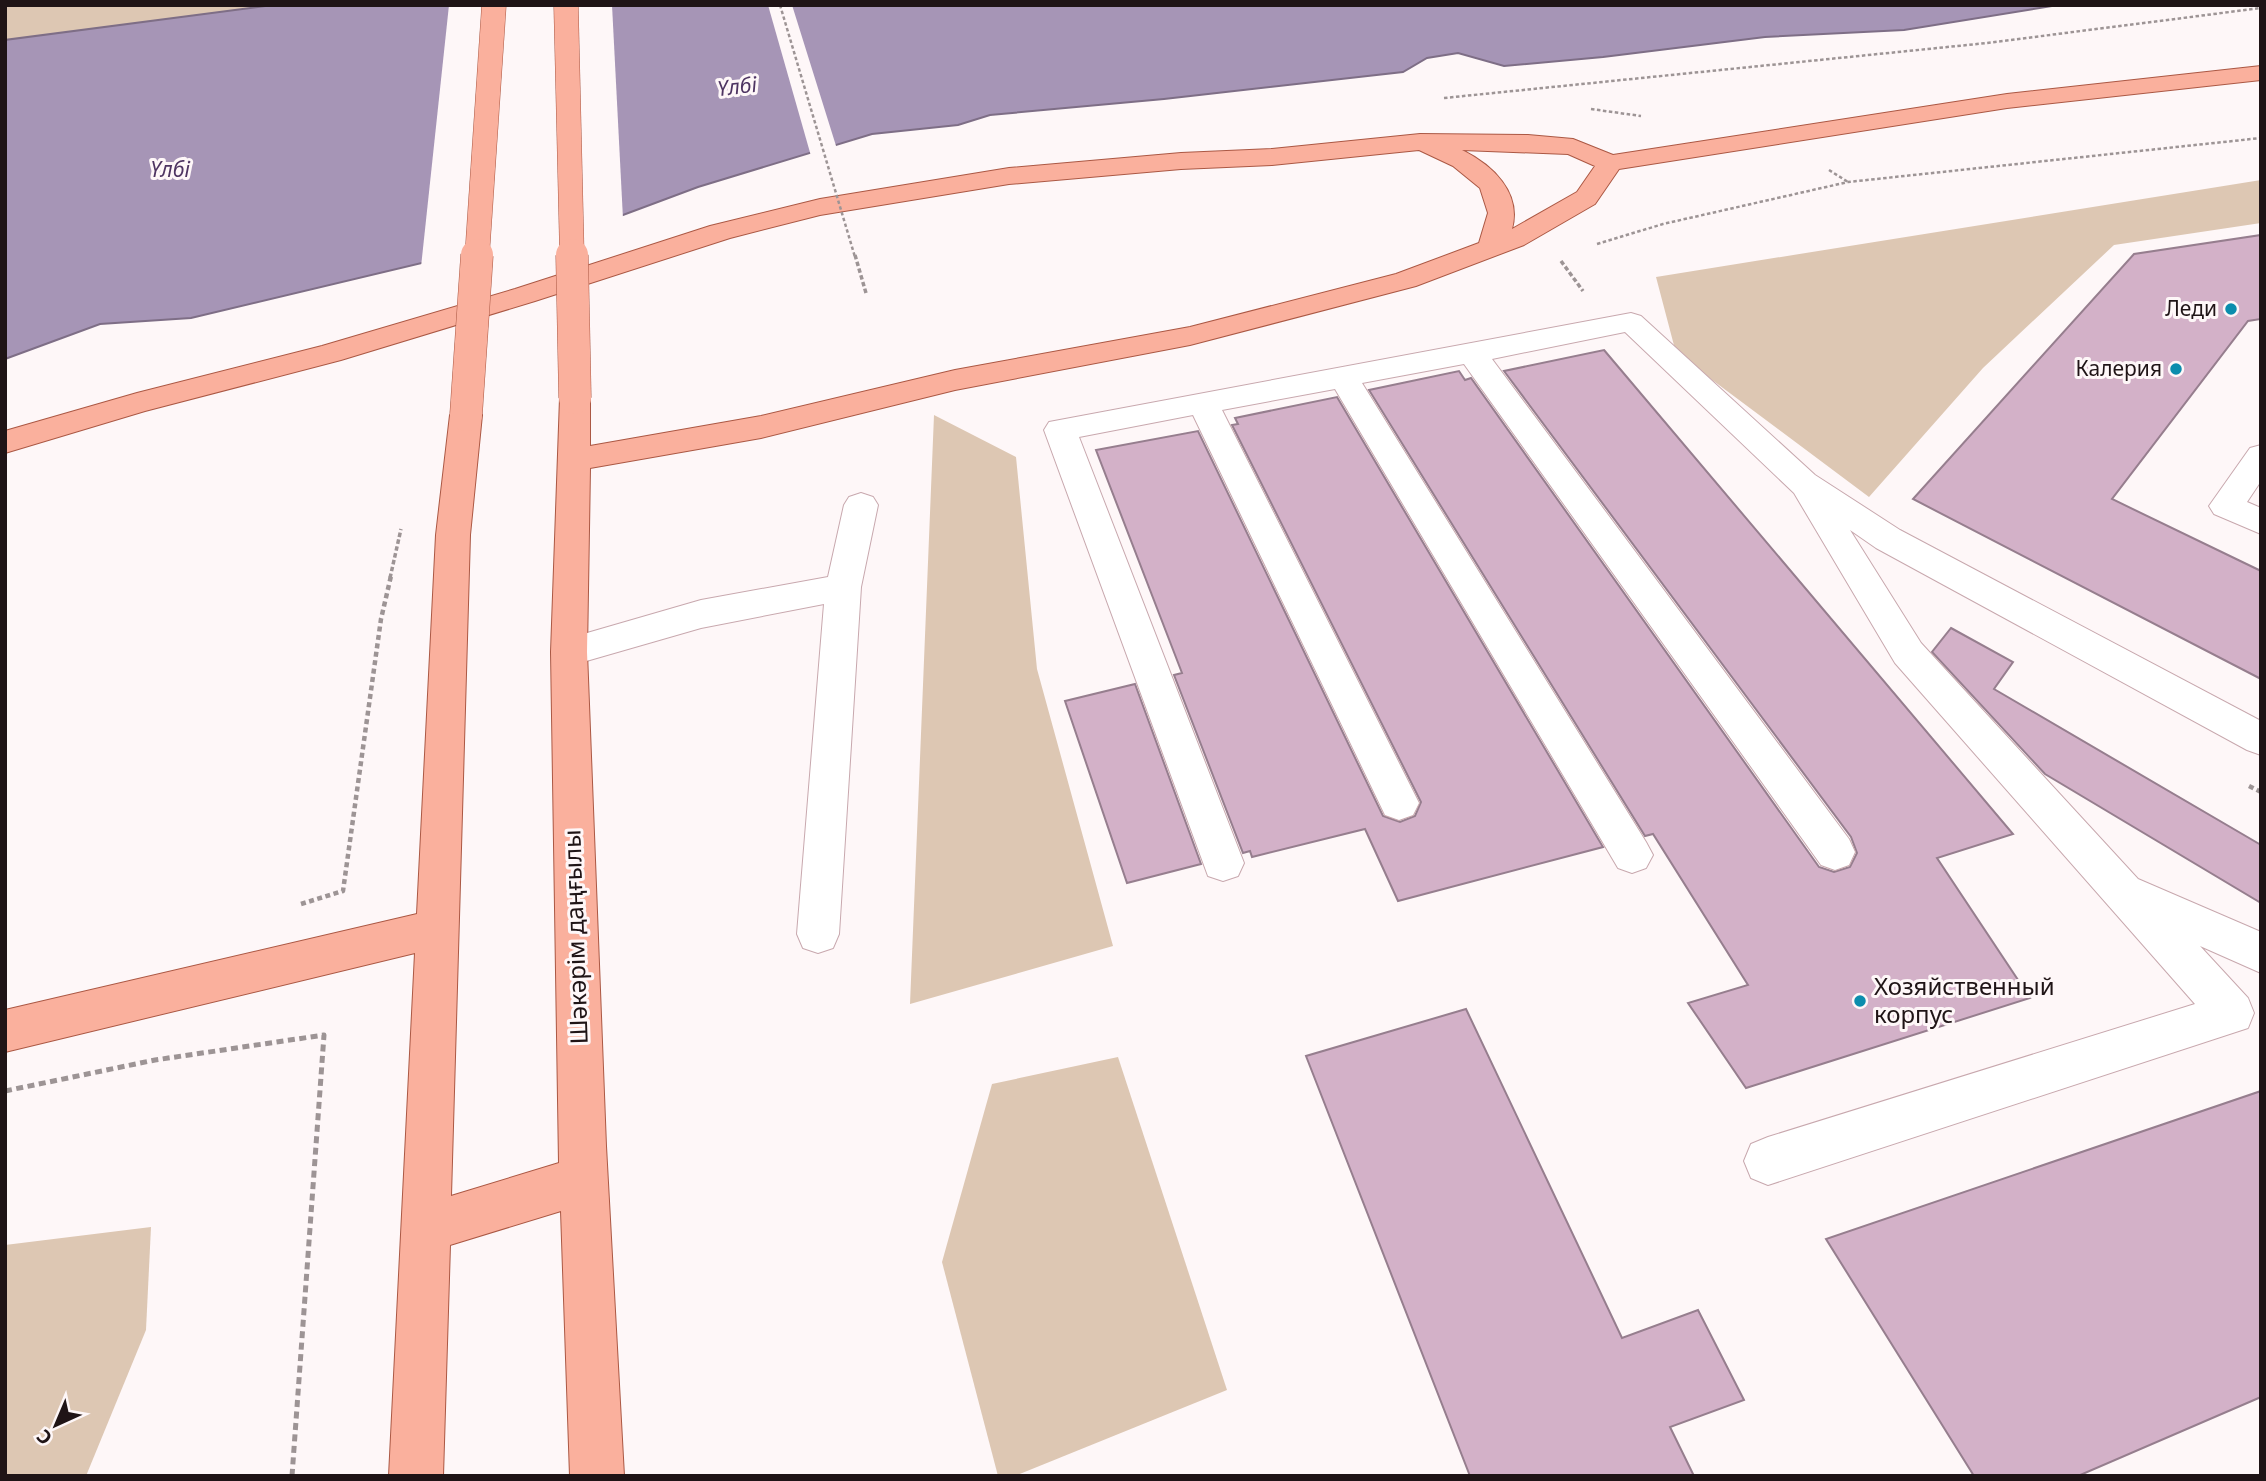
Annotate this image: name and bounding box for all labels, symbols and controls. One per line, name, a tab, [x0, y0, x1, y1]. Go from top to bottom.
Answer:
water label: Үлбі	[715, 70, 759, 102]
water label: Үлбі	[150, 155, 190, 183]
place label: Леди	[2165, 294, 2217, 322]
marker: Леди	[2223, 301, 2239, 317]
place label: Калерия	[2076, 354, 2162, 382]
marker: Калерия	[2168, 361, 2184, 377]
street label: Шәкәрім даңғылы	[554, 829, 595, 1045]
place label: Хозяйственный корпус	[1874, 969, 2055, 1030]
marker: Хозяйственный корпус	[1852, 993, 1868, 1009]
north arrow	[21, 1390, 91, 1460]
text: С	[31, 1424, 58, 1451]

